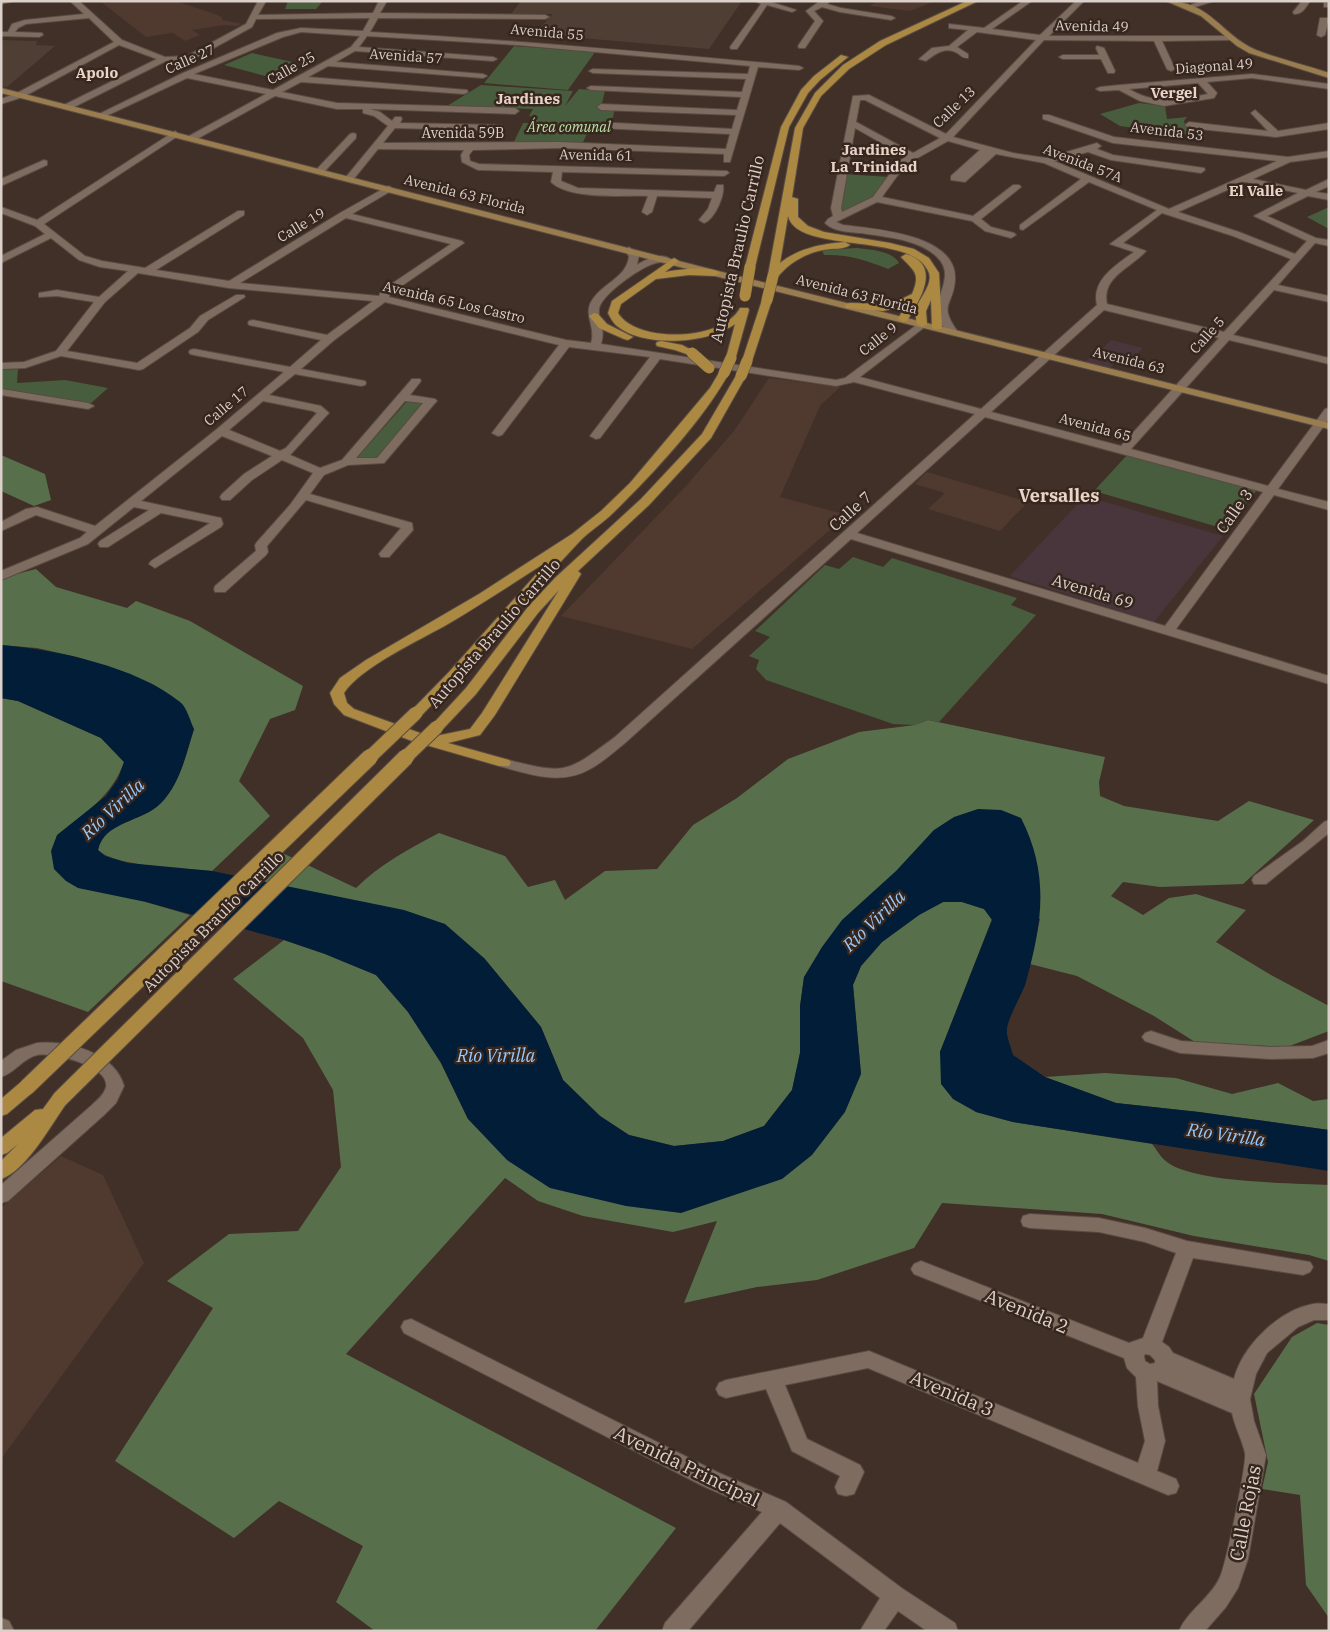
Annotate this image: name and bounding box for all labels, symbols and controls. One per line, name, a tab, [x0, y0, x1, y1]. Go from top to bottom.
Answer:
street label: Avenida 49	[1055, 16, 1129, 36]
street label: Avenida 55	[510, 20, 584, 44]
street label: Calle 27	[162, 40, 218, 78]
street label: Avenida 57	[369, 44, 443, 68]
street label: Calle 25	[264, 47, 318, 89]
street label: Diagonal 49	[1174, 54, 1254, 78]
district label: Apolo	[76, 63, 118, 82]
street label: Calle 13	[929, 82, 979, 132]
district label: Vergel	[1151, 83, 1198, 102]
district label: Jardines	[496, 89, 560, 108]
park label: Área comunal	[526, 117, 612, 136]
street label: Avenida 53	[1129, 118, 1205, 144]
street label: Avenida 59B	[421, 124, 505, 142]
district label: Jardines La Trinidad	[831, 140, 918, 176]
street label: Avenida 57A	[1041, 140, 1125, 186]
street label: Avenida 61	[559, 145, 633, 165]
street label: Autopista Braulio Carrillo	[706, 153, 768, 345]
street label: Avenida 63 Florida	[402, 170, 528, 218]
district label: El Valle	[1229, 181, 1283, 200]
street label: Calle 19	[274, 204, 328, 246]
street label: Avenida 63 Florida	[794, 270, 920, 318]
street label: Avenida 65 Los Castro	[381, 277, 527, 327]
street label: Calle 5	[1186, 313, 1228, 357]
street label: Calle 9	[855, 318, 901, 360]
street label: Avenida 63	[1091, 342, 1167, 378]
street label: Calle 17	[200, 382, 252, 430]
street label: Avenida 65	[1057, 409, 1133, 445]
district label: Versalles	[1019, 484, 1099, 507]
street label: Calle 3	[1211, 485, 1257, 537]
street label: Calle 7	[825, 487, 875, 535]
street label: Autopista Braulio Carrillo	[424, 554, 564, 712]
street label: Avenida 69	[1050, 569, 1136, 613]
water label: Río Virilla	[75, 773, 149, 845]
street label: Autopista Braulio Carrillo	[138, 846, 288, 996]
water label: Río Virilla	[837, 885, 910, 957]
water label: Río Virilla	[456, 1044, 536, 1067]
water label: Río Virilla	[1185, 1118, 1267, 1151]
street label: Avenida 2	[981, 1283, 1073, 1339]
street label: Avenida 3	[907, 1365, 997, 1421]
street label: Avenida Principal	[610, 1420, 764, 1512]
street label: Calle Rojas	[1224, 1463, 1266, 1563]

